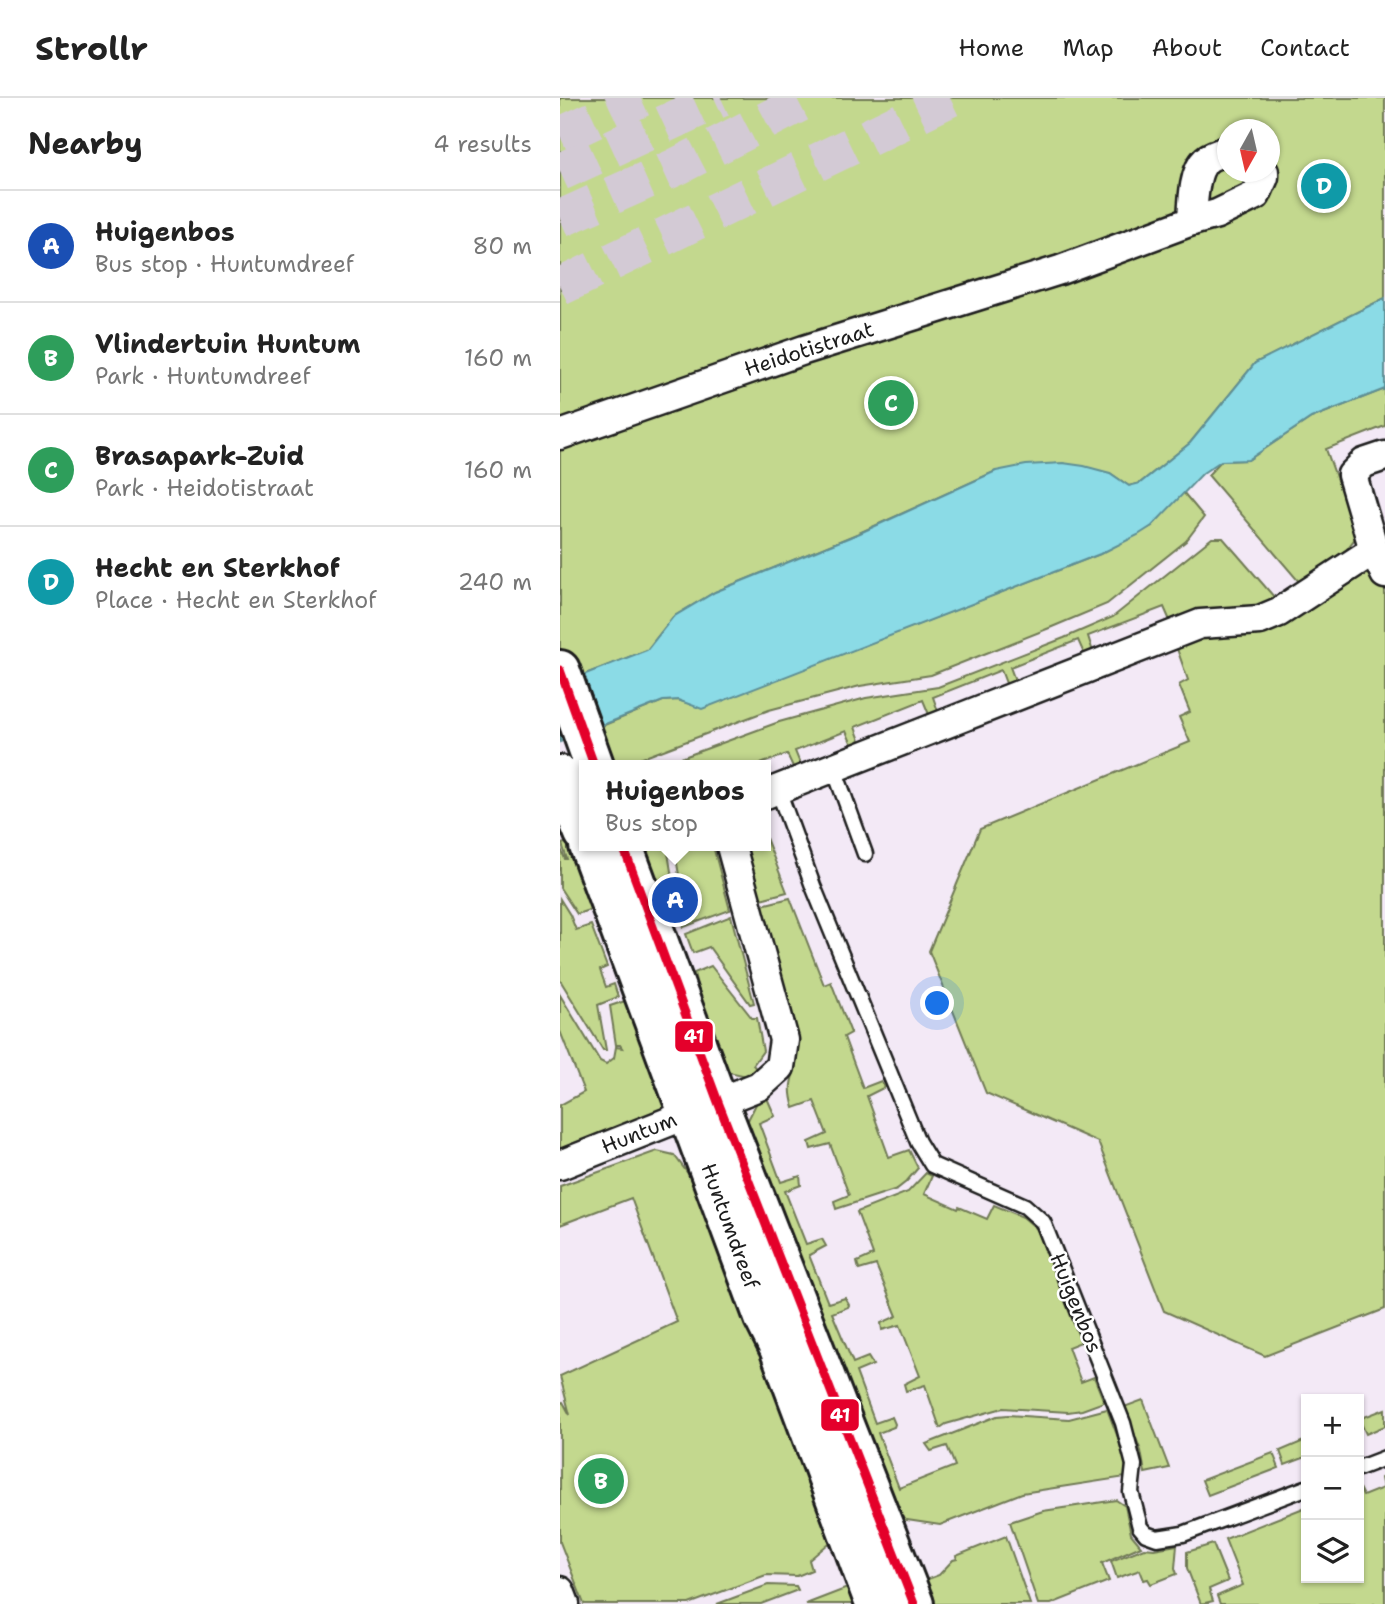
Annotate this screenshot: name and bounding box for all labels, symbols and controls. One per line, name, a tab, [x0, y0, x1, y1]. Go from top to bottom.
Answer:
text: Strollr	[35, 26, 148, 71]
text: Home	[958, 32, 1024, 64]
text: Map	[1062, 32, 1114, 64]
text: About	[1152, 32, 1222, 64]
text: Contact	[1260, 32, 1350, 64]
north arrow	[1217, 119, 1280, 182]
text: Nearby	[28, 123, 143, 164]
text: 4 results	[433, 129, 532, 159]
pin: D	[1301, 160, 1347, 212]
text: Huigenbos	[95, 214, 235, 249]
text: A	[42, 231, 60, 261]
text: 80 m	[473, 231, 532, 261]
text: Bus stop · Huntumdreef	[95, 249, 354, 279]
street label: Heidotistraat	[741, 315, 877, 383]
text: Vlindertuin Huntum	[95, 326, 360, 361]
text: B	[44, 343, 58, 373]
text: 160 m	[464, 343, 532, 373]
text: Park · Huntumdreef	[95, 361, 311, 391]
pin: C	[868, 377, 914, 429]
text: Brasapark-Zuid	[95, 438, 304, 473]
text: C	[44, 455, 58, 485]
text: 160 m	[464, 455, 532, 485]
text: Park · Heidotistraat	[95, 473, 314, 503]
text: Hecht en Sterkhof	[95, 550, 340, 585]
text: D	[43, 567, 59, 597]
text: 240 m	[458, 567, 532, 597]
text: Place · Hecht en Sterkhof	[95, 585, 377, 615]
popup	[579, 760, 771, 851]
text: Huigenbos	[605, 773, 745, 808]
text: Bus stop	[605, 808, 698, 838]
pin: A	[652, 874, 698, 926]
your location	[920, 986, 954, 1020]
line badge: 41	[674, 1020, 714, 1053]
text: 41	[684, 1024, 704, 1049]
street label: Huntum	[597, 1105, 681, 1161]
street label: Huntumdreef	[694, 1159, 766, 1293]
street label: Huigenbos	[1043, 1249, 1109, 1357]
map controls	[1301, 1394, 1364, 1583]
button: +	[1301, 1394, 1364, 1457]
line badge: 41	[820, 1398, 860, 1432]
text: 41	[830, 1403, 850, 1428]
pin: B	[578, 1455, 624, 1507]
button: −	[1301, 1457, 1364, 1520]
button: layers	[1301, 1520, 1364, 1583]

